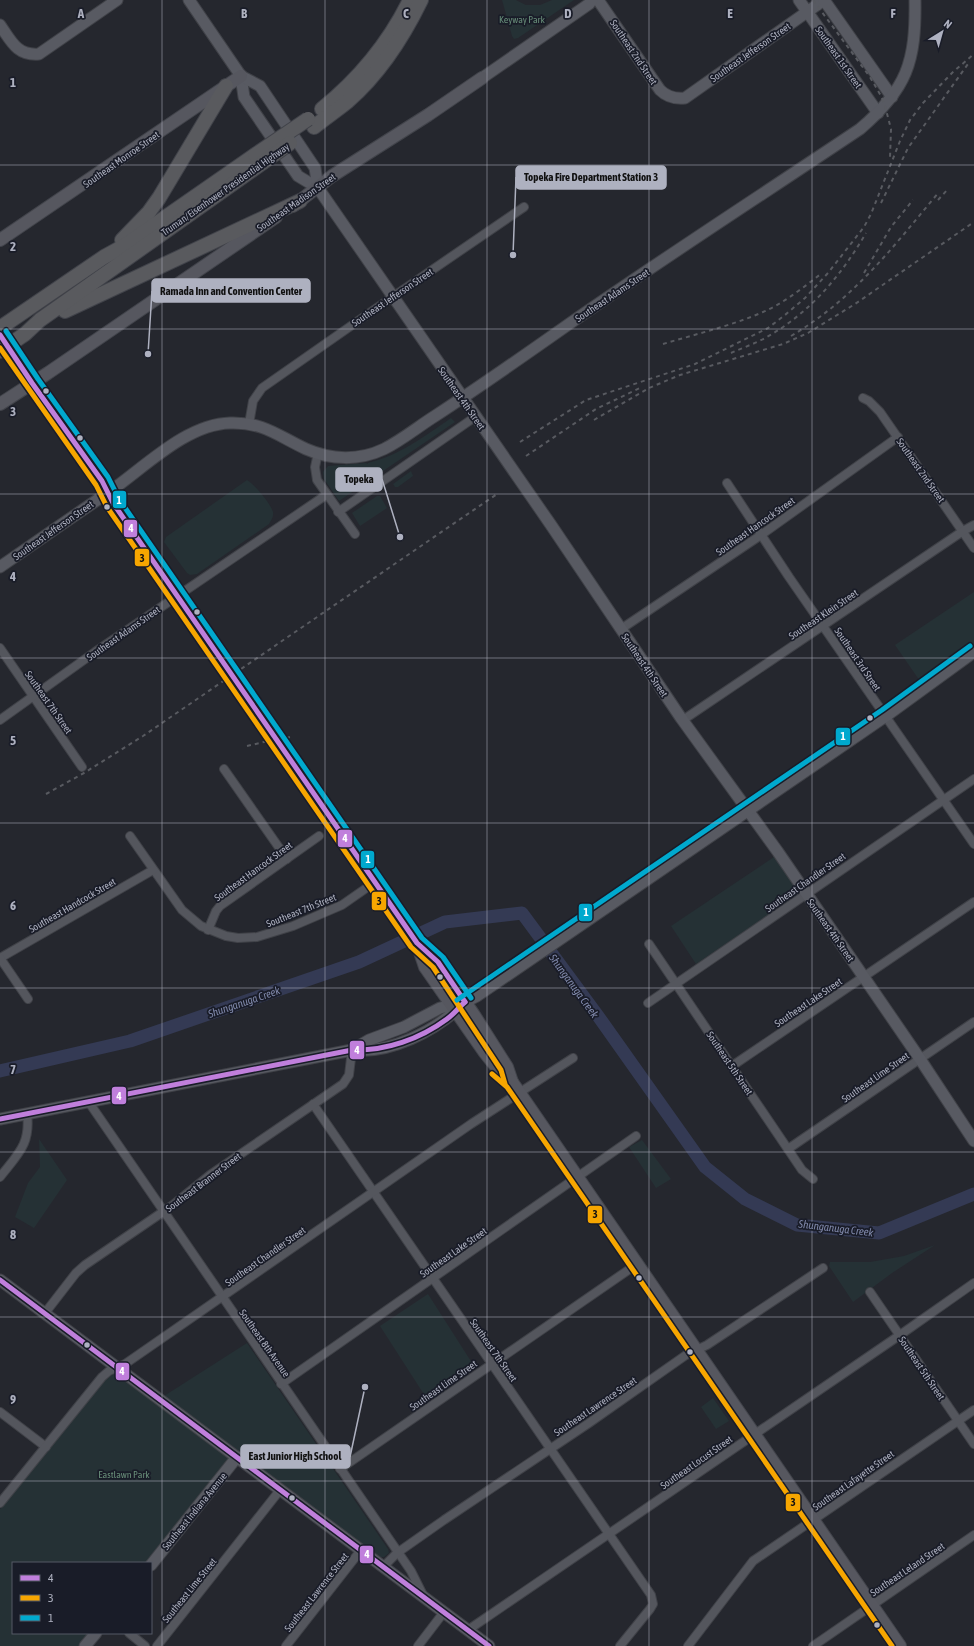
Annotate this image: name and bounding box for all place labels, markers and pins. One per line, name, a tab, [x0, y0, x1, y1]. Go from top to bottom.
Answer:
callout: Topeka Fire Department Station 3	[516, 166, 666, 189]
callout: Ramada Inn and Convention Center	[152, 279, 310, 302]
unlabelled marker	[41, 386, 51, 396]
unlabelled marker	[75, 433, 85, 443]
callout: Topeka	[336, 468, 382, 491]
unlabelled marker	[102, 502, 112, 512]
unlabelled marker	[192, 607, 202, 617]
unlabelled marker	[865, 713, 875, 723]
unlabelled marker	[435, 972, 445, 982]
unlabelled marker	[634, 1273, 644, 1283]
unlabelled marker	[82, 1340, 92, 1350]
unlabelled marker	[685, 1347, 695, 1357]
callout: East Junior High School	[241, 1445, 350, 1468]
unlabelled marker	[287, 1493, 297, 1503]
unlabelled marker	[872, 1620, 882, 1630]

